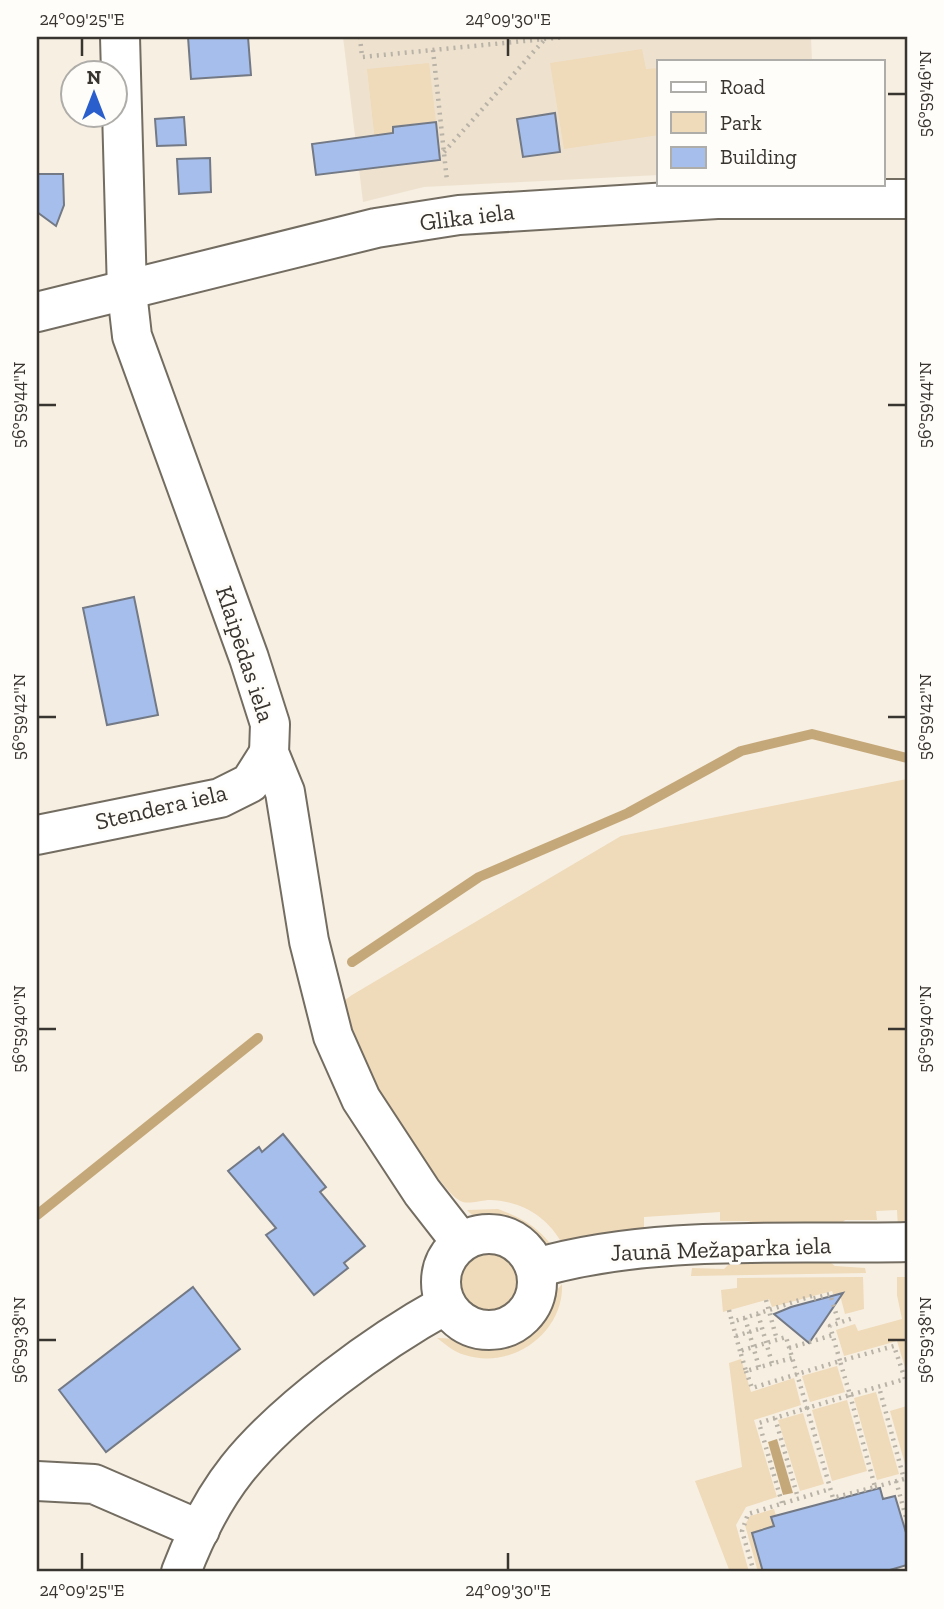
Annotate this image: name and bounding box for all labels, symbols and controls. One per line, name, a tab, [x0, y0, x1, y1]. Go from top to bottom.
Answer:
text: 24°09'25"E	[40, 8, 124, 30]
text: 24°09'30"E	[465, 8, 551, 30]
text: 56°59'46"N	[914, 51, 936, 137]
north arrow	[60, 60, 130, 130]
legend	[657, 60, 884, 186]
text: N	[87, 66, 101, 89]
text: Road	[720, 74, 766, 99]
text: Park	[720, 110, 762, 135]
text: Building	[720, 144, 797, 169]
street label: Glika iela	[418, 196, 516, 237]
text: 56°59'44"N	[8, 362, 30, 448]
text: 56°59'44"N	[914, 362, 936, 448]
street label: Klaipēdas iela	[210, 582, 281, 726]
text: 56°59'42"N	[8, 674, 30, 760]
text: 56°59'42"N	[914, 674, 936, 760]
street label: Stendera iela	[92, 777, 230, 836]
text: 56°59'40"N	[8, 985, 30, 1073]
text: 56°59'40"N	[914, 985, 936, 1073]
street label: Jaunā Mežaparka iela	[610, 1230, 832, 1267]
text: 56°59'38"N	[8, 1297, 30, 1383]
text: 56°59'38"N	[914, 1297, 936, 1383]
text: 24°09'25"E	[40, 1579, 124, 1601]
text: 24°09'30"E	[465, 1579, 551, 1601]

